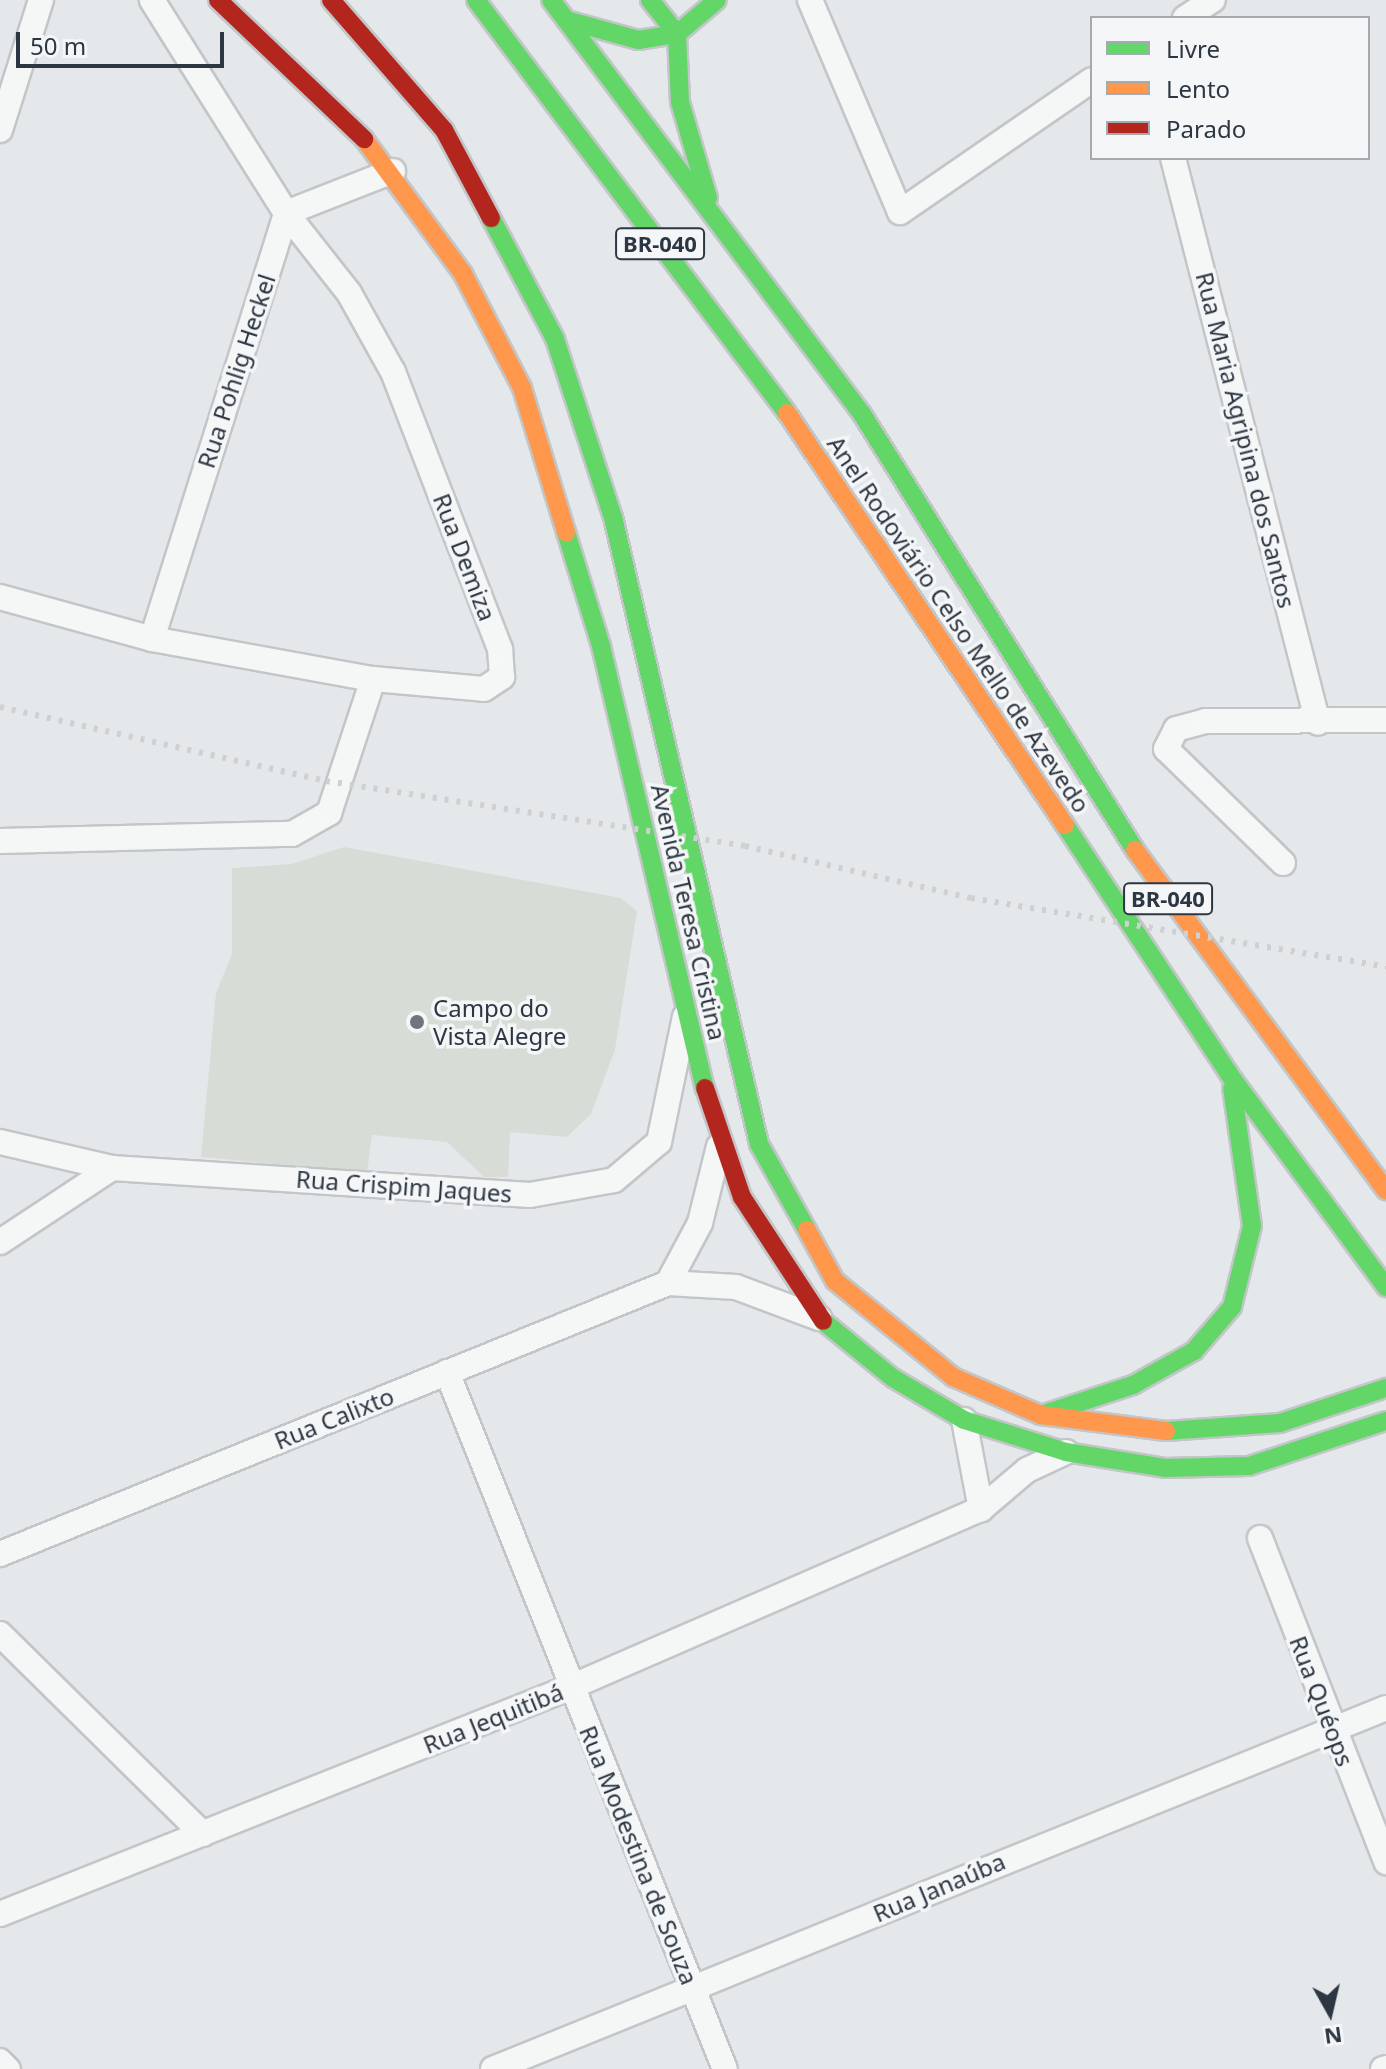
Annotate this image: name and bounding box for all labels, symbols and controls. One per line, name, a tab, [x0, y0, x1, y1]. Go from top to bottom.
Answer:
scale bar	[20, 16, 228, 66]
legend	[1090, 16, 1370, 160]
text: 50 m	[30, 29, 86, 62]
text: Livre	[1166, 32, 1220, 65]
text: Lento	[1166, 72, 1230, 105]
text: Parado	[1166, 112, 1246, 145]
road number: BR-040	[614, 226, 706, 262]
street label: Rua Maria Agripina dos Santos	[1190, 269, 1302, 611]
street label: Rua Pohlig Heckel	[191, 270, 281, 472]
street label: Anel Rodoviário Celso Mello de Azevedo	[822, 430, 1096, 818]
street label: Rua Demiza	[428, 489, 502, 625]
street label: Avenida Teresa Cristina	[646, 781, 732, 1043]
road number: BR-040	[1122, 881, 1214, 917]
place label: Campo do Vista Alegre	[433, 994, 566, 1050]
marker: Campo do Vista Alegre	[408, 1013, 426, 1031]
street label: Rua Crispim Jaques	[295, 1164, 513, 1208]
street label: Rua Calixto	[270, 1381, 398, 1455]
street label: Rua Quéops	[1284, 1632, 1360, 1770]
street label: Rua Jequitibá	[419, 1677, 567, 1759]
street label: Rua Modestina de Souza	[574, 1721, 704, 1989]
street label: Rua Janaúba	[869, 1846, 1009, 1928]
north arrow	[1290, 1973, 1370, 2053]
text: N	[1322, 2021, 1344, 2053]

